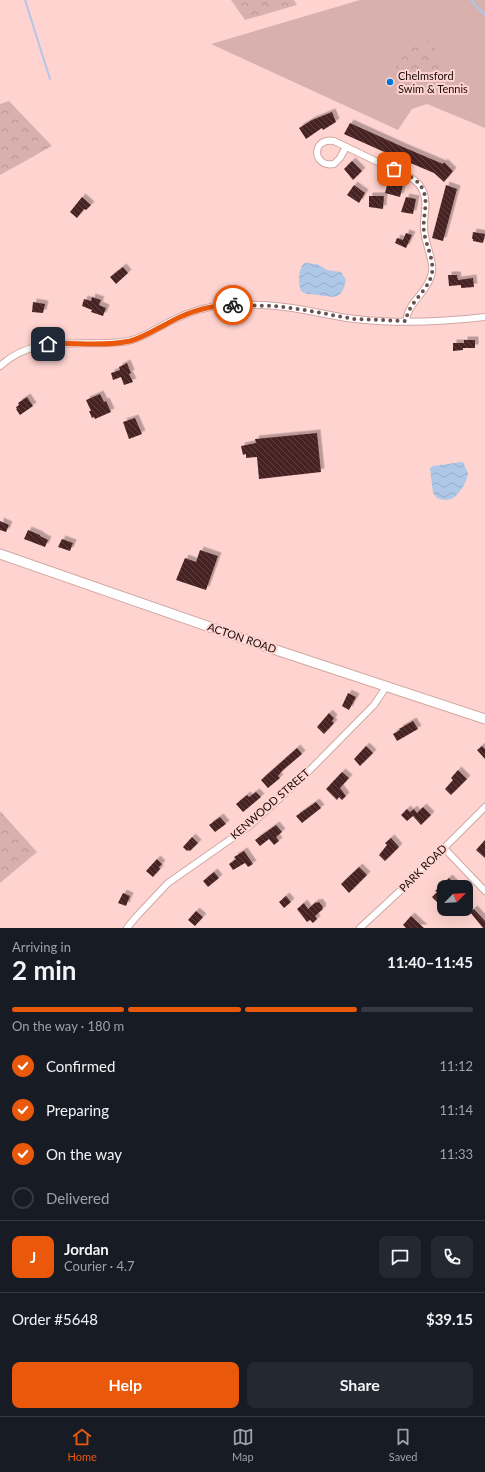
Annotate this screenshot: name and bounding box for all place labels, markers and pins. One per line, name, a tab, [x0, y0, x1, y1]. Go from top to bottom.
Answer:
place label: Chelmsford Swim & Tennis	[398, 69, 468, 95]
marker: Chelmsford Swim & Tennis	[385, 77, 395, 87]
pin	[377, 152, 411, 186]
pin	[31, 327, 65, 361]

